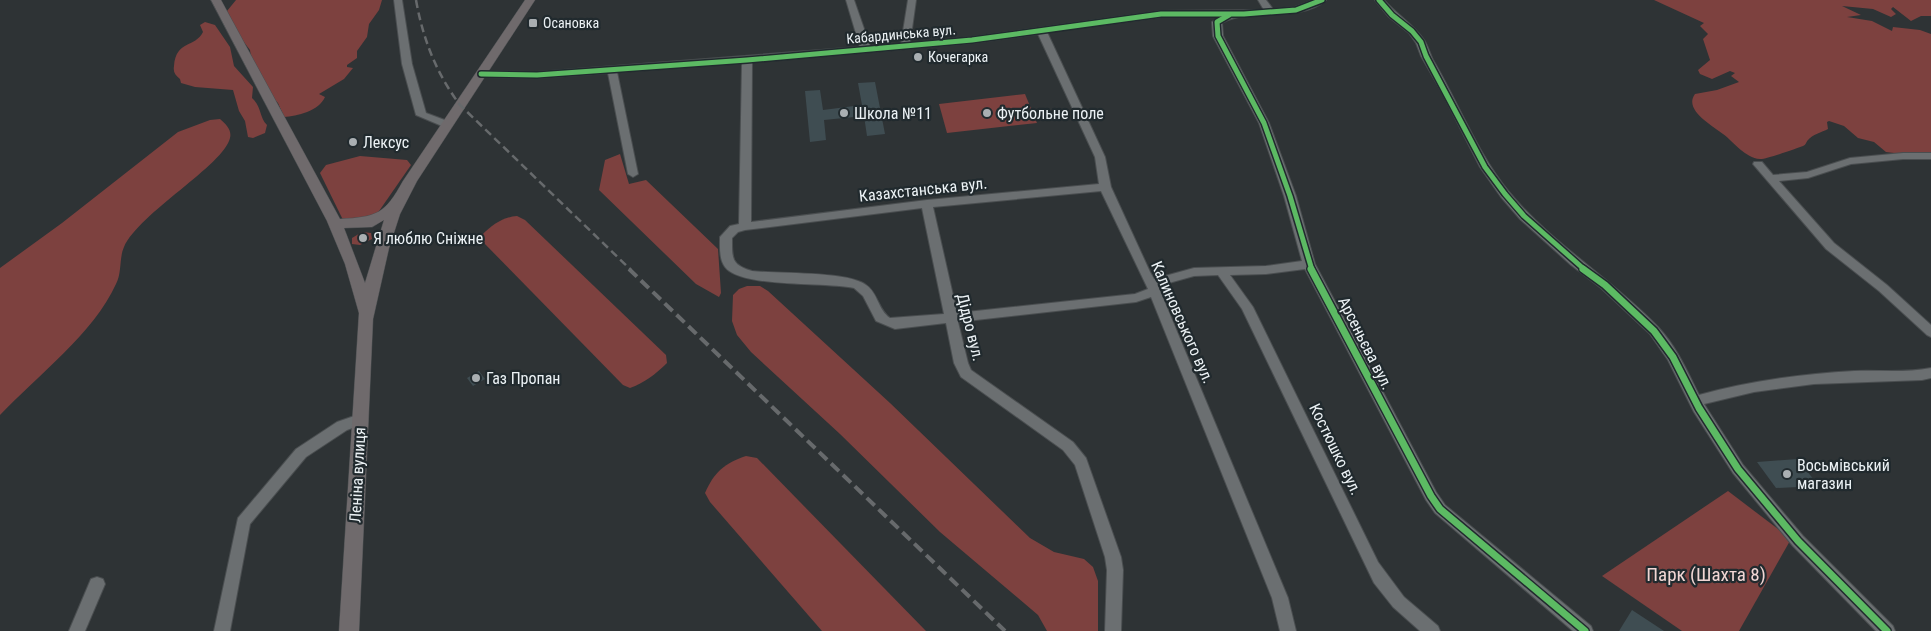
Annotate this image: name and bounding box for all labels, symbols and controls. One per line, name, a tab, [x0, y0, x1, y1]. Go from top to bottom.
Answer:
place label: Осановка	[543, 15, 599, 31]
marker: Осановка	[527, 17, 539, 29]
street label: Кабардинська вул.	[846, 21, 956, 47]
place label: Кочегарка	[928, 49, 988, 65]
marker: Кочегарка	[912, 51, 924, 63]
place label: Школа №11	[854, 104, 932, 123]
place label: Футбольне поле	[997, 104, 1104, 123]
marker: Школа №11	[838, 107, 850, 119]
marker: Футбольне поле	[981, 107, 993, 119]
place label: Лексус	[363, 133, 409, 152]
marker: Лексус	[347, 136, 359, 148]
street label: Казахстанська вул.	[858, 173, 988, 206]
place label: Я люблю Сніжне	[373, 229, 483, 248]
marker: Я люблю Сніжне	[357, 232, 369, 244]
street label: Калиновського вул.	[1147, 258, 1218, 386]
street label: Дідро вул.	[953, 291, 988, 363]
street label: Арсеньєва вул.	[1334, 294, 1397, 393]
place label: Газ Пропан	[486, 369, 560, 388]
marker: Газ Пропан	[470, 372, 482, 384]
street label: Костюшко вул.	[1305, 400, 1366, 498]
street label: Леніна вулиця	[346, 427, 369, 523]
place label: Восьмівський магазин	[1797, 456, 1890, 493]
marker: Восьмівський магазин	[1781, 468, 1793, 480]
park label: Парк (Шахта 8)	[1646, 563, 1766, 586]

